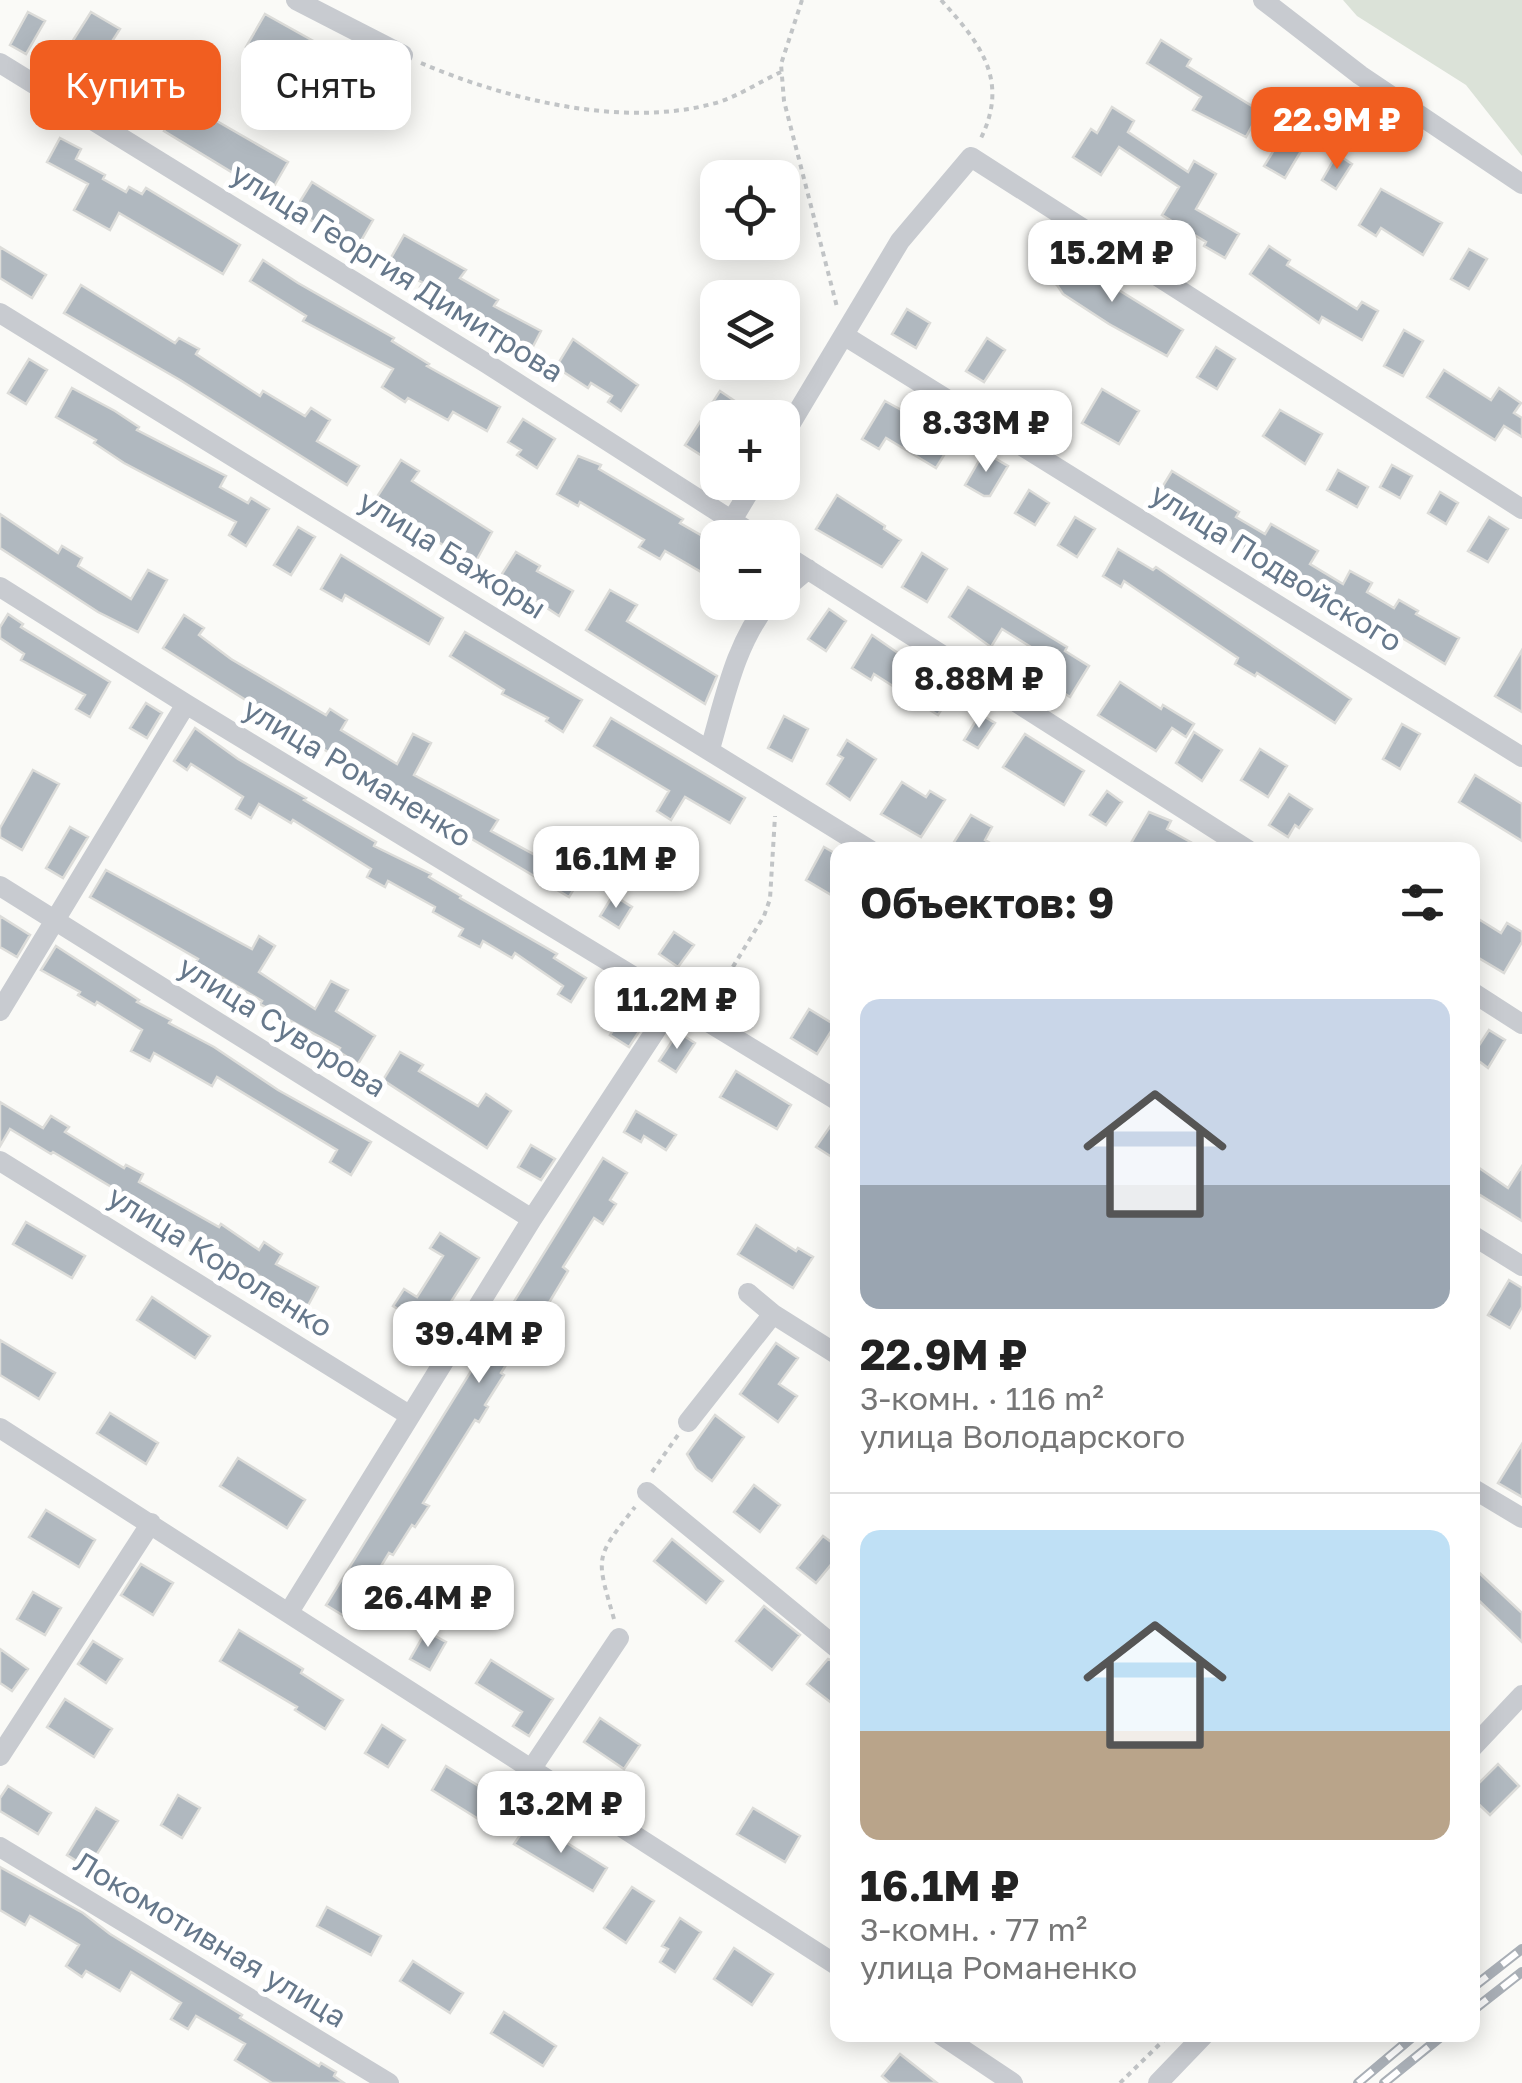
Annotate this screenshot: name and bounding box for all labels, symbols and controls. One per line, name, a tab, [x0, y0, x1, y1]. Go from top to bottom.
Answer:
chip: Купить	[30, 40, 221, 130]
chip: Снять	[241, 40, 411, 130]
pin: 22.9M ₽	[1245, 87, 1429, 172]
text: 22.9M ₽	[1273, 100, 1401, 138]
street label: улица Георгия Димитрова	[225, 155, 570, 389]
map controls	[700, 160, 800, 620]
button: locate	[700, 160, 800, 260]
pin: 15.2M ₽	[1020, 220, 1204, 305]
text: 15.2M ₽	[1050, 233, 1174, 271]
button: layers	[700, 280, 800, 380]
pin: 8.33M ₽	[894, 390, 1078, 475]
button: +	[700, 400, 800, 500]
text: 8.33M ₽	[922, 403, 1050, 441]
street label: улица Подвойского	[1144, 475, 1409, 659]
street label: улица Бажоры	[352, 482, 553, 626]
button: −	[700, 520, 800, 620]
pin: 8.88M ₽	[887, 646, 1071, 731]
text: 8.88M ₽	[914, 659, 1044, 697]
street label: улица Романенко	[237, 690, 478, 855]
pin: 16.1M ₽	[524, 826, 708, 911]
text: 16.1M ₽	[555, 839, 677, 877]
icon: filters	[1395, 875, 1450, 930]
text: Объектов: 9	[860, 877, 1115, 927]
street label: улица Суворова	[172, 948, 393, 1104]
pin: 11.2M ₽	[585, 967, 769, 1052]
text: 11.2M ₽	[617, 980, 737, 1018]
icon: home	[1065, 1064, 1245, 1244]
street label: улица Короленко	[102, 1178, 339, 1345]
pin: 39.4M ₽	[387, 1301, 571, 1386]
text: 39.4M ₽	[415, 1314, 543, 1352]
text: 22.9M ₽	[860, 1329, 1028, 1379]
text: 3-комн. · 116 m²	[860, 1379, 1104, 1417]
text: улица Володарского	[860, 1417, 1185, 1455]
pin: 26.4M ₽	[336, 1565, 520, 1650]
text: 26.4M ₽	[364, 1578, 492, 1616]
icon: home	[1065, 1595, 1245, 1775]
pin: 13.2M ₽	[469, 1771, 653, 1856]
text: 13.2M ₽	[499, 1784, 623, 1822]
street label: Локомотивная улица	[68, 1844, 353, 2035]
text: 16.1M ₽	[860, 1860, 1020, 1910]
text: 3-комн. · 77 m²	[860, 1910, 1087, 1948]
text: улица Романенко	[860, 1948, 1137, 1986]

